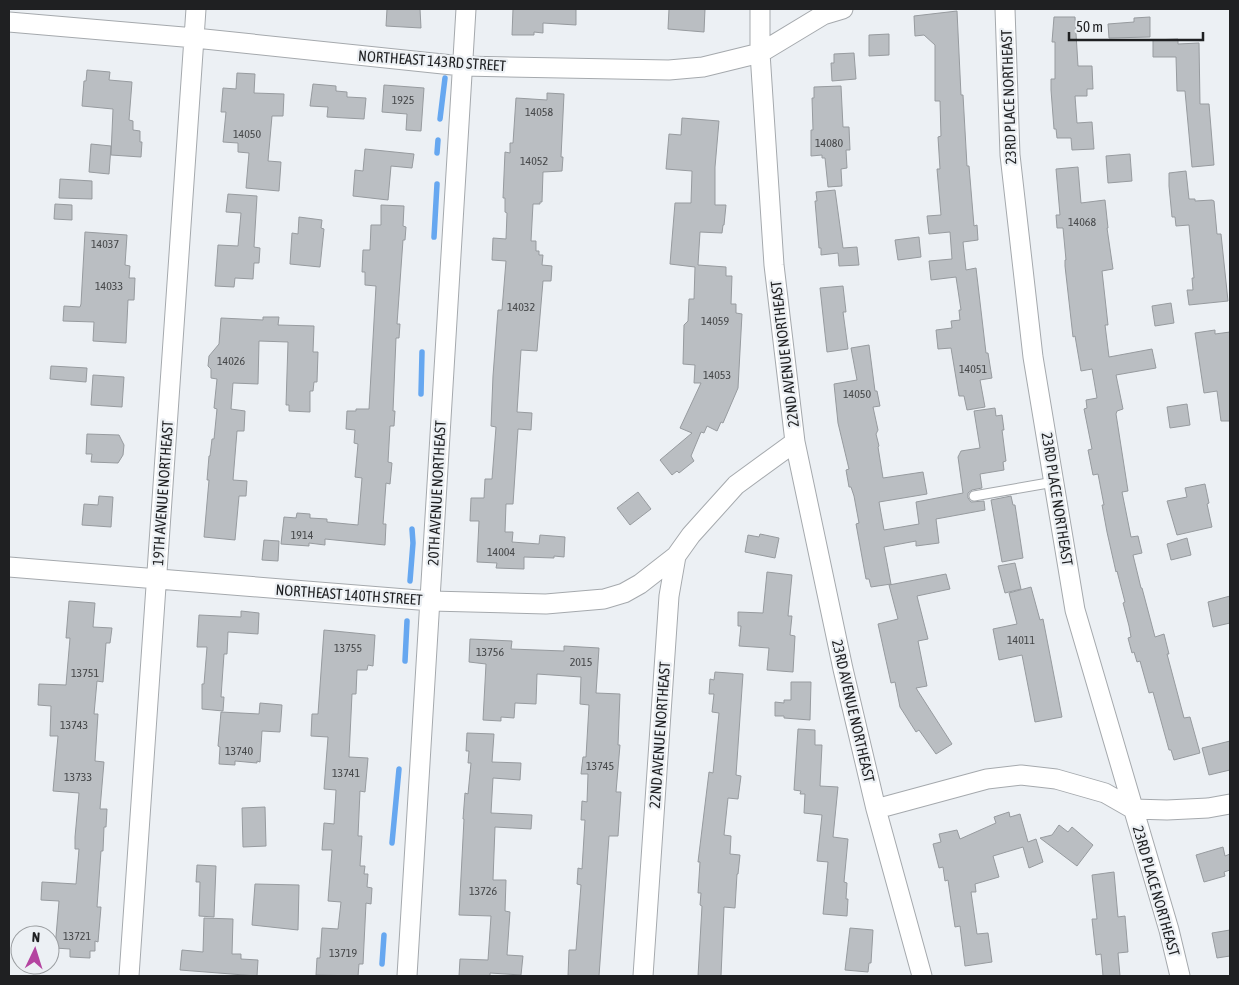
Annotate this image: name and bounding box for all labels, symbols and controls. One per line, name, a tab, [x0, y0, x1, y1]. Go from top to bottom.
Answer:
scale bar	[1069, 10, 1203, 42]
text: 50 m	[1076, 18, 1103, 35]
street label: 23RD PLACE NORTHEAST	[998, 29, 1019, 165]
street label: NORTHEAST 143RD STREET	[358, 47, 507, 74]
house number: 1925	[392, 93, 414, 107]
house number: 14058	[525, 105, 553, 119]
house number: 14050	[233, 127, 261, 141]
house number: 14080	[815, 136, 843, 150]
house number: 14052	[520, 154, 548, 168]
house number: 14068	[1068, 215, 1096, 229]
house number: 14037	[91, 237, 119, 251]
house number: 14033	[95, 279, 123, 293]
street label: 22ND AVENUE NORTHEAST	[767, 279, 802, 428]
house number: 14032	[507, 300, 535, 314]
house number: 14059	[701, 314, 729, 328]
house number: 14026	[217, 354, 245, 368]
house number: 14051	[959, 362, 987, 376]
house number: 14053	[703, 368, 731, 382]
house number: 14050	[843, 387, 871, 401]
street label: 19TH AVENUE NORTHEAST	[149, 419, 176, 566]
street label: 20TH AVENUE NORTHEAST	[424, 420, 449, 566]
street label: 23RD PLACE NORTHEAST	[1039, 431, 1076, 567]
house number: 1914	[291, 528, 314, 542]
house number: 14004	[487, 545, 515, 559]
street label: NORTHEAST 140TH STREET	[275, 581, 424, 608]
house number: 14011	[1007, 633, 1035, 647]
street label: 23RD AVENUE NORTHEAST	[829, 638, 878, 784]
house number: 13755	[334, 641, 362, 655]
house number: 13756	[476, 645, 504, 659]
house number: 2015	[570, 655, 592, 669]
street label: 22ND AVENUE NORTHEAST	[646, 660, 673, 809]
house number: 13751	[71, 666, 99, 680]
house number: 13743	[60, 718, 88, 732]
house number: 13740	[225, 744, 253, 758]
house number: 13745	[586, 759, 614, 773]
house number: 13741	[332, 766, 360, 780]
house number: 13733	[64, 770, 92, 784]
street label: 23RD PLACE NORTHEAST	[1130, 824, 1183, 958]
house number: 13726	[469, 884, 497, 898]
north arrow	[10, 925, 60, 975]
text: N	[31, 929, 41, 945]
house number: 13721	[63, 929, 91, 943]
house number: 13719	[329, 946, 357, 960]

